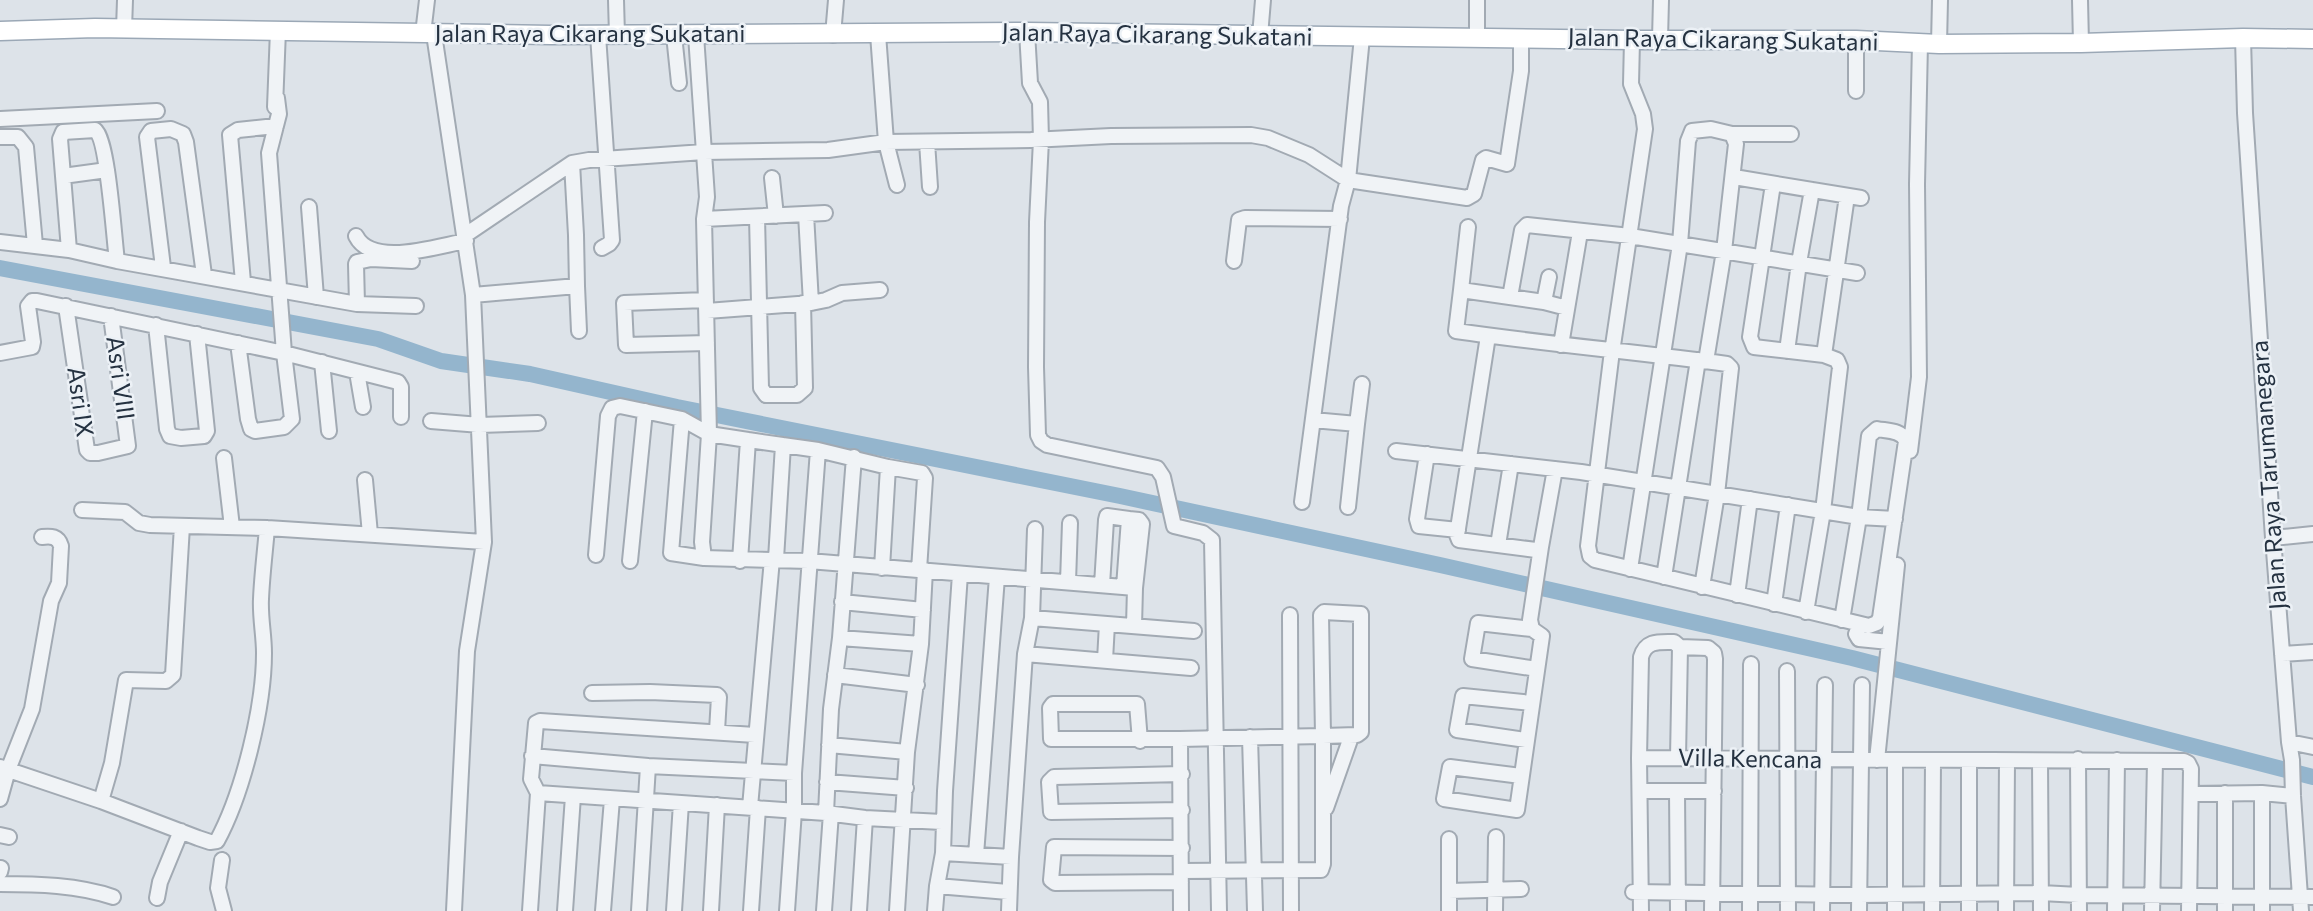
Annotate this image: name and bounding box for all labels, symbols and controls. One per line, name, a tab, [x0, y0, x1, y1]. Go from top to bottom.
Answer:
street label: Jalan Raya Cikarang Sukatani	[1001, 16, 1313, 51]
street label: Jalan Raya Cikarang Sukatani	[435, 18, 745, 47]
street label: Jalan Raya Cikarang Sukatani	[1567, 21, 1879, 56]
street label: Asri VIII	[101, 334, 142, 422]
street label: Jalan Raya Tarumanegara	[2244, 339, 2291, 611]
street label: Asri IX	[62, 365, 101, 439]
street label: Villa Kencana	[1678, 742, 1822, 773]

